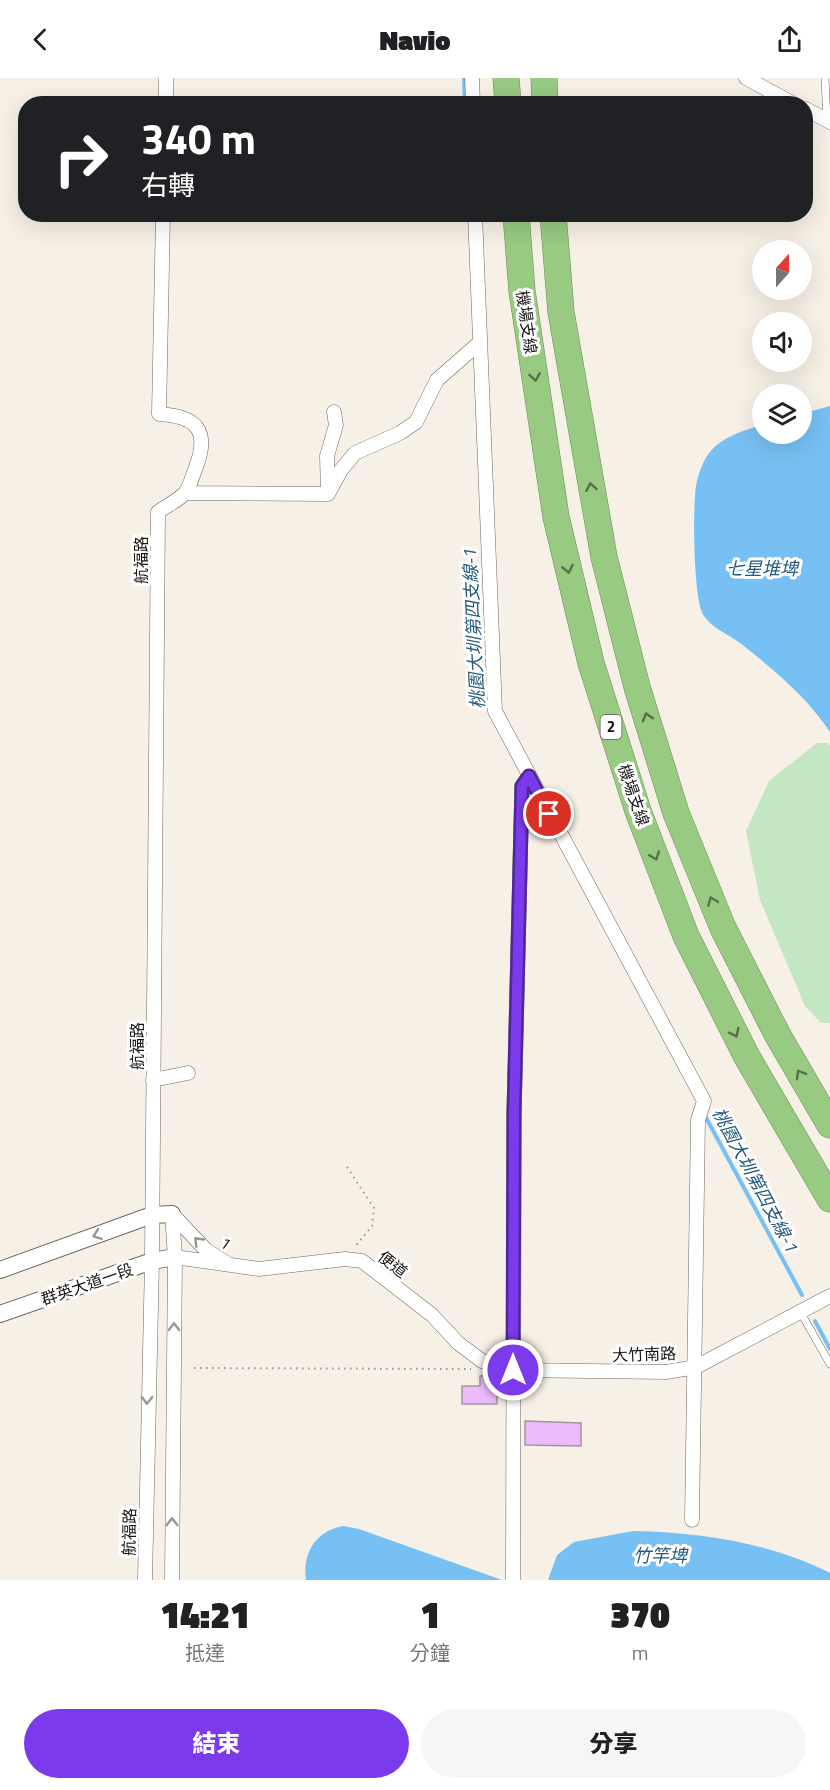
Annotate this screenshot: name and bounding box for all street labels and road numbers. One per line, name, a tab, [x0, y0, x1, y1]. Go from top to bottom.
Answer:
street label: 機場支線	[511, 289, 543, 355]
street label: 航福路	[129, 536, 153, 584]
road number: 2	[600, 715, 622, 739]
street label: 機場支線	[612, 761, 656, 829]
street label: 航福路	[125, 1022, 149, 1070]
street label: 1	[215, 1231, 237, 1255]
street label: 便道	[373, 1245, 413, 1283]
street label: 群英大道一段	[38, 1257, 136, 1311]
street label: 大竹南路	[612, 1341, 676, 1367]
street label: 航福路	[117, 1508, 141, 1556]

